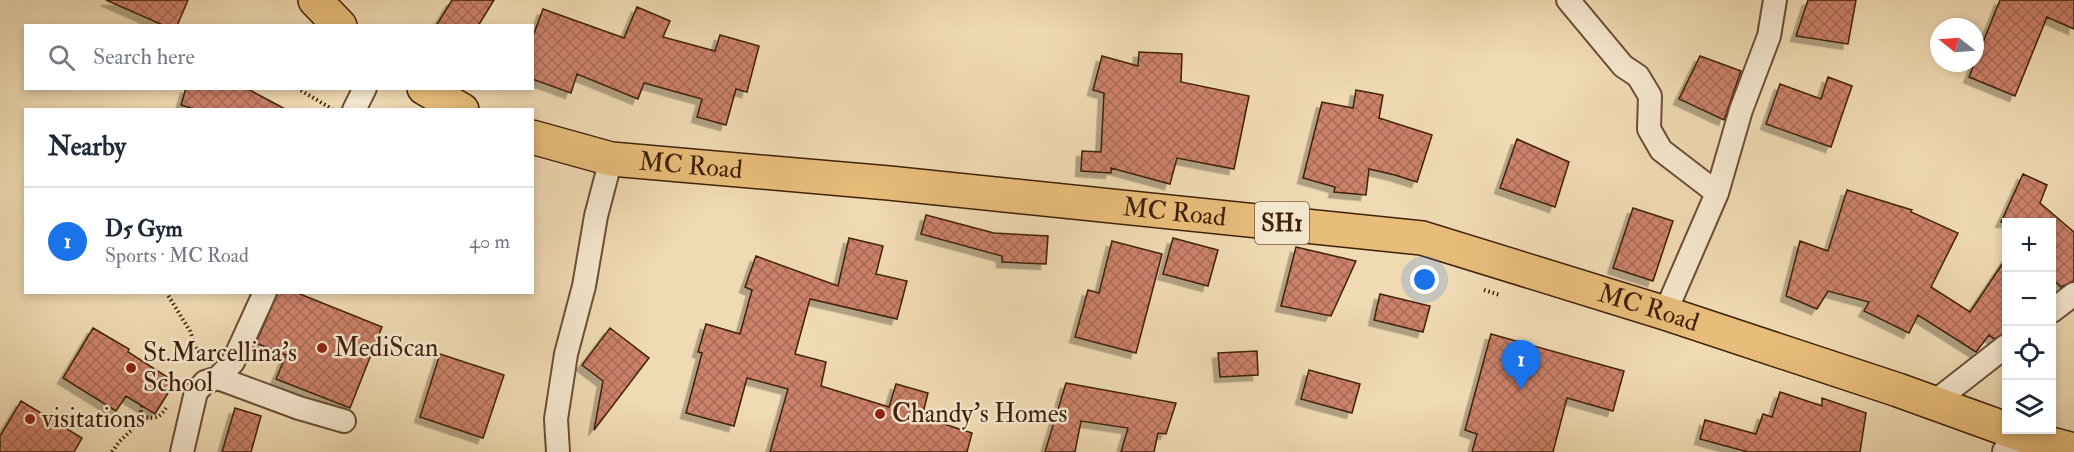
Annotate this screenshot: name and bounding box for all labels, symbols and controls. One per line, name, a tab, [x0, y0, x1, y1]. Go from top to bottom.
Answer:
north arrow	[1930, 18, 1984, 72]
search box	[24, 24, 534, 90]
icon: search	[45, 41, 78, 74]
text: Search here	[93, 43, 195, 71]
text: Nearby	[48, 131, 126, 163]
street label: MC Road	[638, 145, 744, 186]
street label: MC Road	[1121, 191, 1228, 234]
road number: SH1	[1255, 202, 1309, 244]
text: D5 Gym	[105, 215, 182, 243]
map controls	[2002, 218, 2056, 434]
button: +	[2002, 218, 2056, 272]
text: 1	[64, 229, 71, 254]
text: 40 m	[469, 229, 510, 254]
text: Sports · MC Road	[105, 243, 249, 268]
your location	[1410, 265, 1439, 294]
button: −	[2002, 272, 2056, 326]
street label: MC Road	[1594, 277, 1703, 339]
button: locate	[2002, 326, 2056, 380]
place label: MediScan	[334, 332, 438, 364]
place label: St.Marcellina's School	[143, 337, 297, 399]
pin: 1	[1502, 340, 1540, 390]
marker: MediScan	[315, 341, 329, 355]
marker: St.Marcellina's School	[124, 361, 138, 375]
button: layers	[2002, 380, 2056, 434]
place label: Chandy's Homes	[892, 398, 1068, 430]
place label: visitations	[41, 403, 145, 435]
marker: Chandy's Homes	[873, 407, 887, 421]
marker: visitations	[23, 412, 37, 426]

